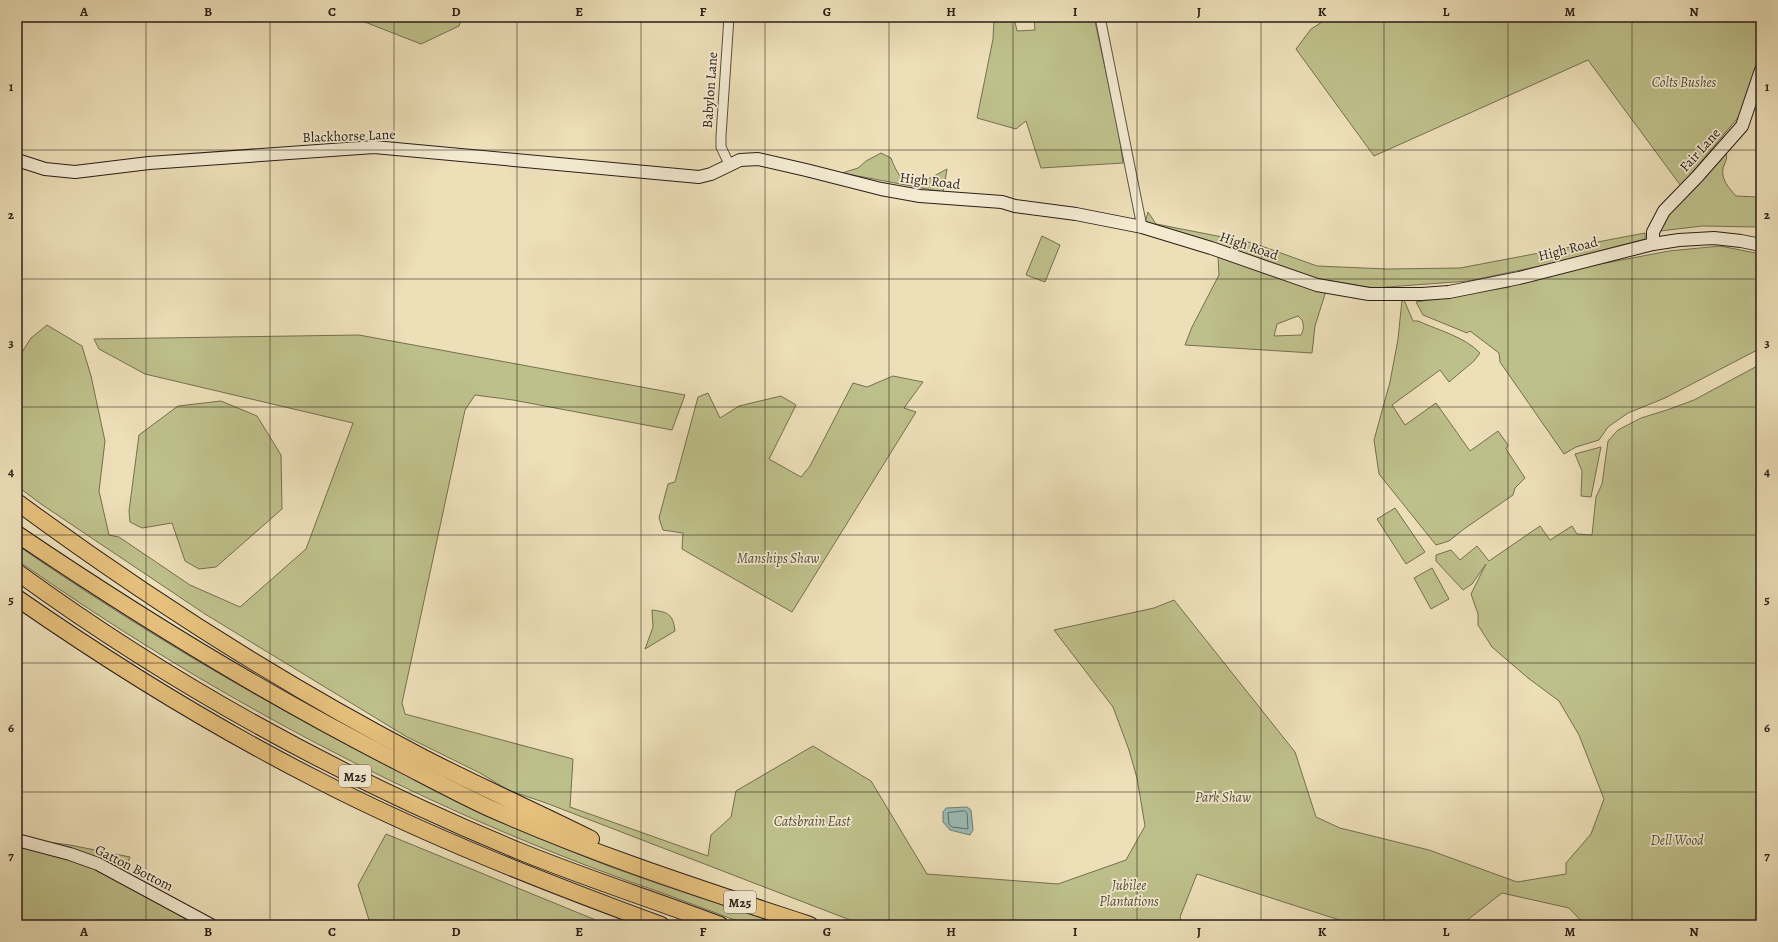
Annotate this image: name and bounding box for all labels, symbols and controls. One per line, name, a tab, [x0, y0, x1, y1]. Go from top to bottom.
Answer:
text: A	[79, 3, 89, 20]
text: B	[204, 3, 212, 20]
text: C	[328, 3, 336, 20]
text: D	[451, 3, 461, 20]
text: E	[575, 3, 583, 20]
text: F	[700, 3, 707, 20]
text: G	[823, 3, 831, 20]
text: H	[946, 3, 956, 20]
text: I	[1073, 3, 1078, 20]
text: J	[1197, 3, 1201, 20]
text: K	[1318, 3, 1327, 20]
text: L	[1443, 3, 1450, 20]
text: M	[1565, 3, 1576, 20]
text: N	[1689, 3, 1699, 20]
street label: Babylon Lane	[698, 51, 722, 129]
park label: Colts Bushes	[1652, 73, 1717, 92]
text: 1	[9, 78, 14, 95]
text: 1	[1765, 78, 1770, 95]
street label: Fair Lane	[1675, 124, 1725, 176]
street label: Blackhorse Lane	[302, 125, 396, 147]
street label: High Road	[899, 168, 962, 194]
text: 2	[8, 206, 15, 223]
text: 2	[1764, 206, 1771, 223]
street label: High Road	[1217, 227, 1281, 265]
street label: High Road	[1536, 232, 1600, 266]
text: 3	[8, 334, 14, 351]
text: 3	[1764, 334, 1770, 351]
text: 4	[8, 463, 14, 480]
text: 4	[1764, 463, 1770, 480]
park label: Manships Shaw	[737, 549, 819, 568]
text: 5	[8, 591, 14, 608]
text: 5	[1764, 591, 1770, 608]
text: 6	[8, 719, 14, 736]
text: 6	[1764, 719, 1770, 736]
road number: M25	[339, 765, 371, 787]
park label: Park Shaw	[1195, 788, 1251, 807]
park label: Catsbrain East	[774, 812, 851, 831]
park label: Dell Wood	[1650, 831, 1704, 850]
street label: Gatton Bottom	[92, 840, 177, 896]
text: 7	[8, 847, 14, 864]
text: 7	[1764, 847, 1770, 864]
park label: Jubilee Plantations	[1099, 876, 1159, 911]
road number: M25	[724, 891, 756, 913]
text: A	[79, 923, 89, 940]
text: B	[204, 923, 212, 940]
text: C	[328, 923, 336, 940]
text: D	[451, 923, 461, 940]
text: E	[575, 923, 583, 940]
text: F	[700, 923, 707, 940]
text: G	[823, 923, 831, 940]
text: H	[946, 923, 956, 940]
text: I	[1073, 923, 1078, 940]
text: J	[1197, 923, 1201, 940]
text: K	[1318, 923, 1327, 940]
text: L	[1443, 923, 1450, 940]
text: M	[1565, 923, 1576, 940]
text: N	[1689, 923, 1699, 940]

